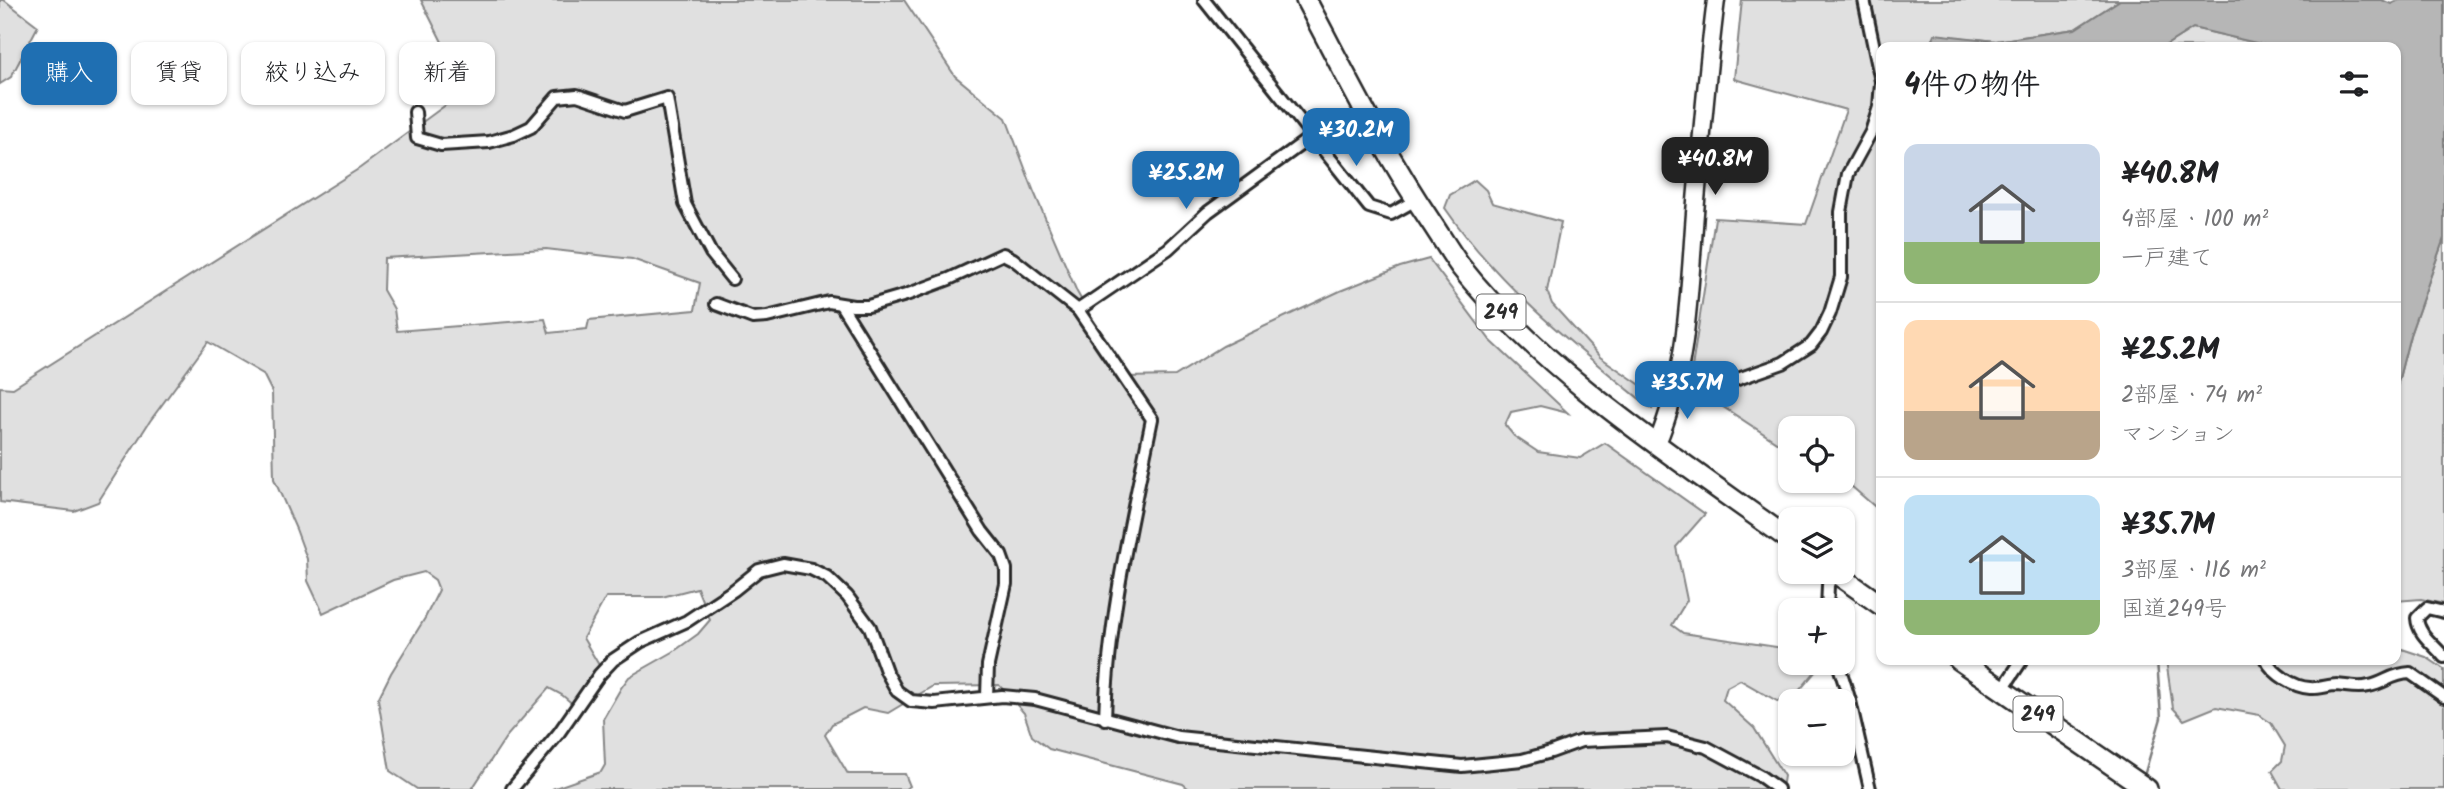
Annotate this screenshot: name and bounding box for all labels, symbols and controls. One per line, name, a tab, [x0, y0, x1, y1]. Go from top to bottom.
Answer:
chip: 購入	[21, 42, 117, 105]
chip: 賃貸	[131, 42, 227, 105]
chip: 絞り込み	[241, 42, 385, 105]
chip: 新着	[399, 42, 495, 105]
text: 4件の物件	[1904, 62, 2040, 110]
icon: filters	[2335, 65, 2373, 103]
pin: ¥30.2M	[1299, 108, 1413, 168]
text: ¥30.2M	[1319, 113, 1393, 149]
pin: ¥40.8M	[1658, 138, 1772, 197]
text: ¥40.8M	[1678, 142, 1752, 178]
text: ¥40.8M	[2121, 151, 2219, 199]
pin: ¥25.2M	[1129, 152, 1243, 211]
text: ¥25.2M	[1148, 156, 1224, 192]
icon: home	[1960, 172, 2044, 256]
text: 4部屋 · 100 m²	[2121, 202, 2268, 238]
text: 一戸建て	[2121, 241, 2213, 277]
road number: 249	[1476, 294, 1526, 330]
text: ¥25.2M	[2121, 327, 2219, 375]
icon: home	[1960, 348, 2044, 432]
pin: ¥35.7M	[1630, 362, 1744, 421]
text: ¥35.7M	[1651, 366, 1723, 402]
text: 2部屋 · 74 m²	[2121, 378, 2262, 414]
map controls	[1778, 416, 1855, 766]
button: locate	[1778, 416, 1855, 493]
text: マンション	[2121, 417, 2235, 453]
text: ¥35.7M	[2121, 502, 2215, 550]
button: layers	[1778, 507, 1855, 584]
icon: home	[1960, 523, 2044, 607]
text: 3部屋 · 116 m²	[2121, 553, 2266, 589]
text: 国道249号	[2121, 592, 2227, 628]
button: +	[1778, 598, 1855, 675]
button: −	[1778, 689, 1855, 766]
road number: 249	[2014, 696, 2062, 732]

